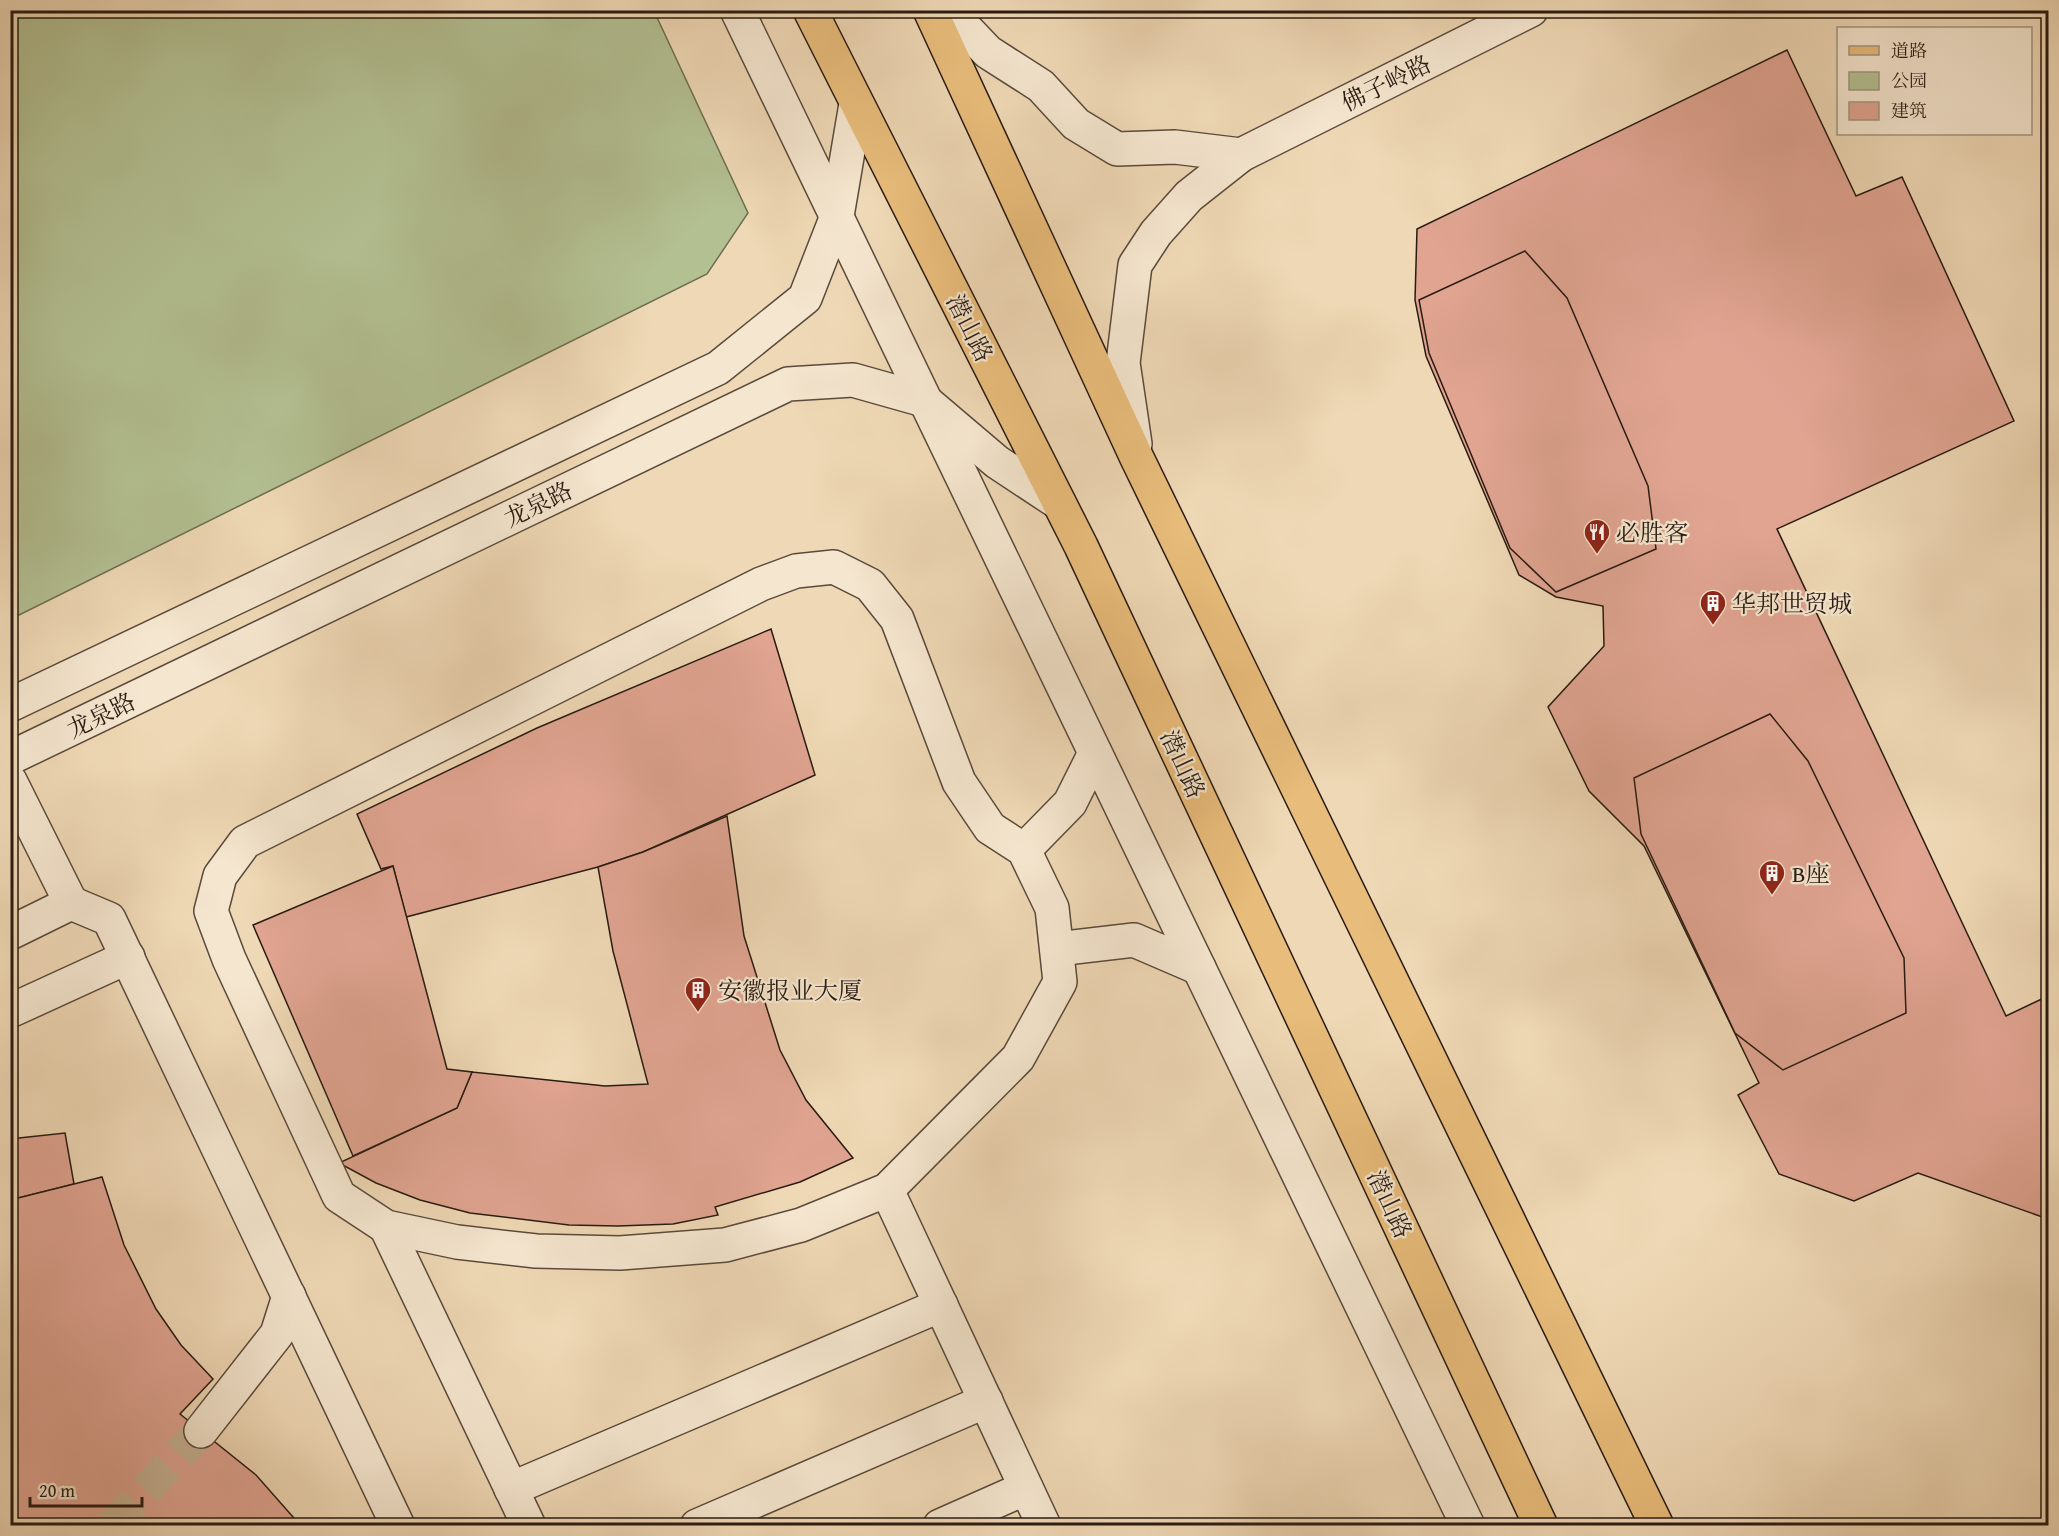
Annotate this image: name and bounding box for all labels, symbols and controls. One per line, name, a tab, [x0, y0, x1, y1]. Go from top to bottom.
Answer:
legend	[1837, 27, 2032, 135]
text: 道路	[1891, 37, 1927, 64]
street label: 佛子岭路	[1335, 46, 1437, 120]
text: 公园	[1891, 67, 1927, 94]
text: 建筑	[1891, 97, 1927, 124]
street label: 潜山路	[938, 288, 1002, 368]
street label: 龙泉路	[498, 472, 578, 536]
place label: 必胜客	[1616, 515, 1688, 550]
restaurant icon: 必胜客	[1582, 517, 1612, 555]
place label: 华邦世贸城	[1732, 586, 1852, 621]
building icon: 华邦世贸城	[1698, 588, 1728, 626]
street label: 龙泉路	[61, 683, 141, 747]
street label: 潜山路	[1152, 724, 1214, 804]
place label: B座	[1792, 856, 1830, 891]
building icon: B座	[1757, 858, 1787, 896]
place label: 安徽报业大厦	[718, 973, 862, 1008]
building icon: 安徽报业大厦	[683, 975, 713, 1013]
street label: 潜山路	[1359, 1164, 1421, 1244]
scale bar	[30, 1470, 142, 1508]
text: 20 m	[39, 1477, 75, 1504]

